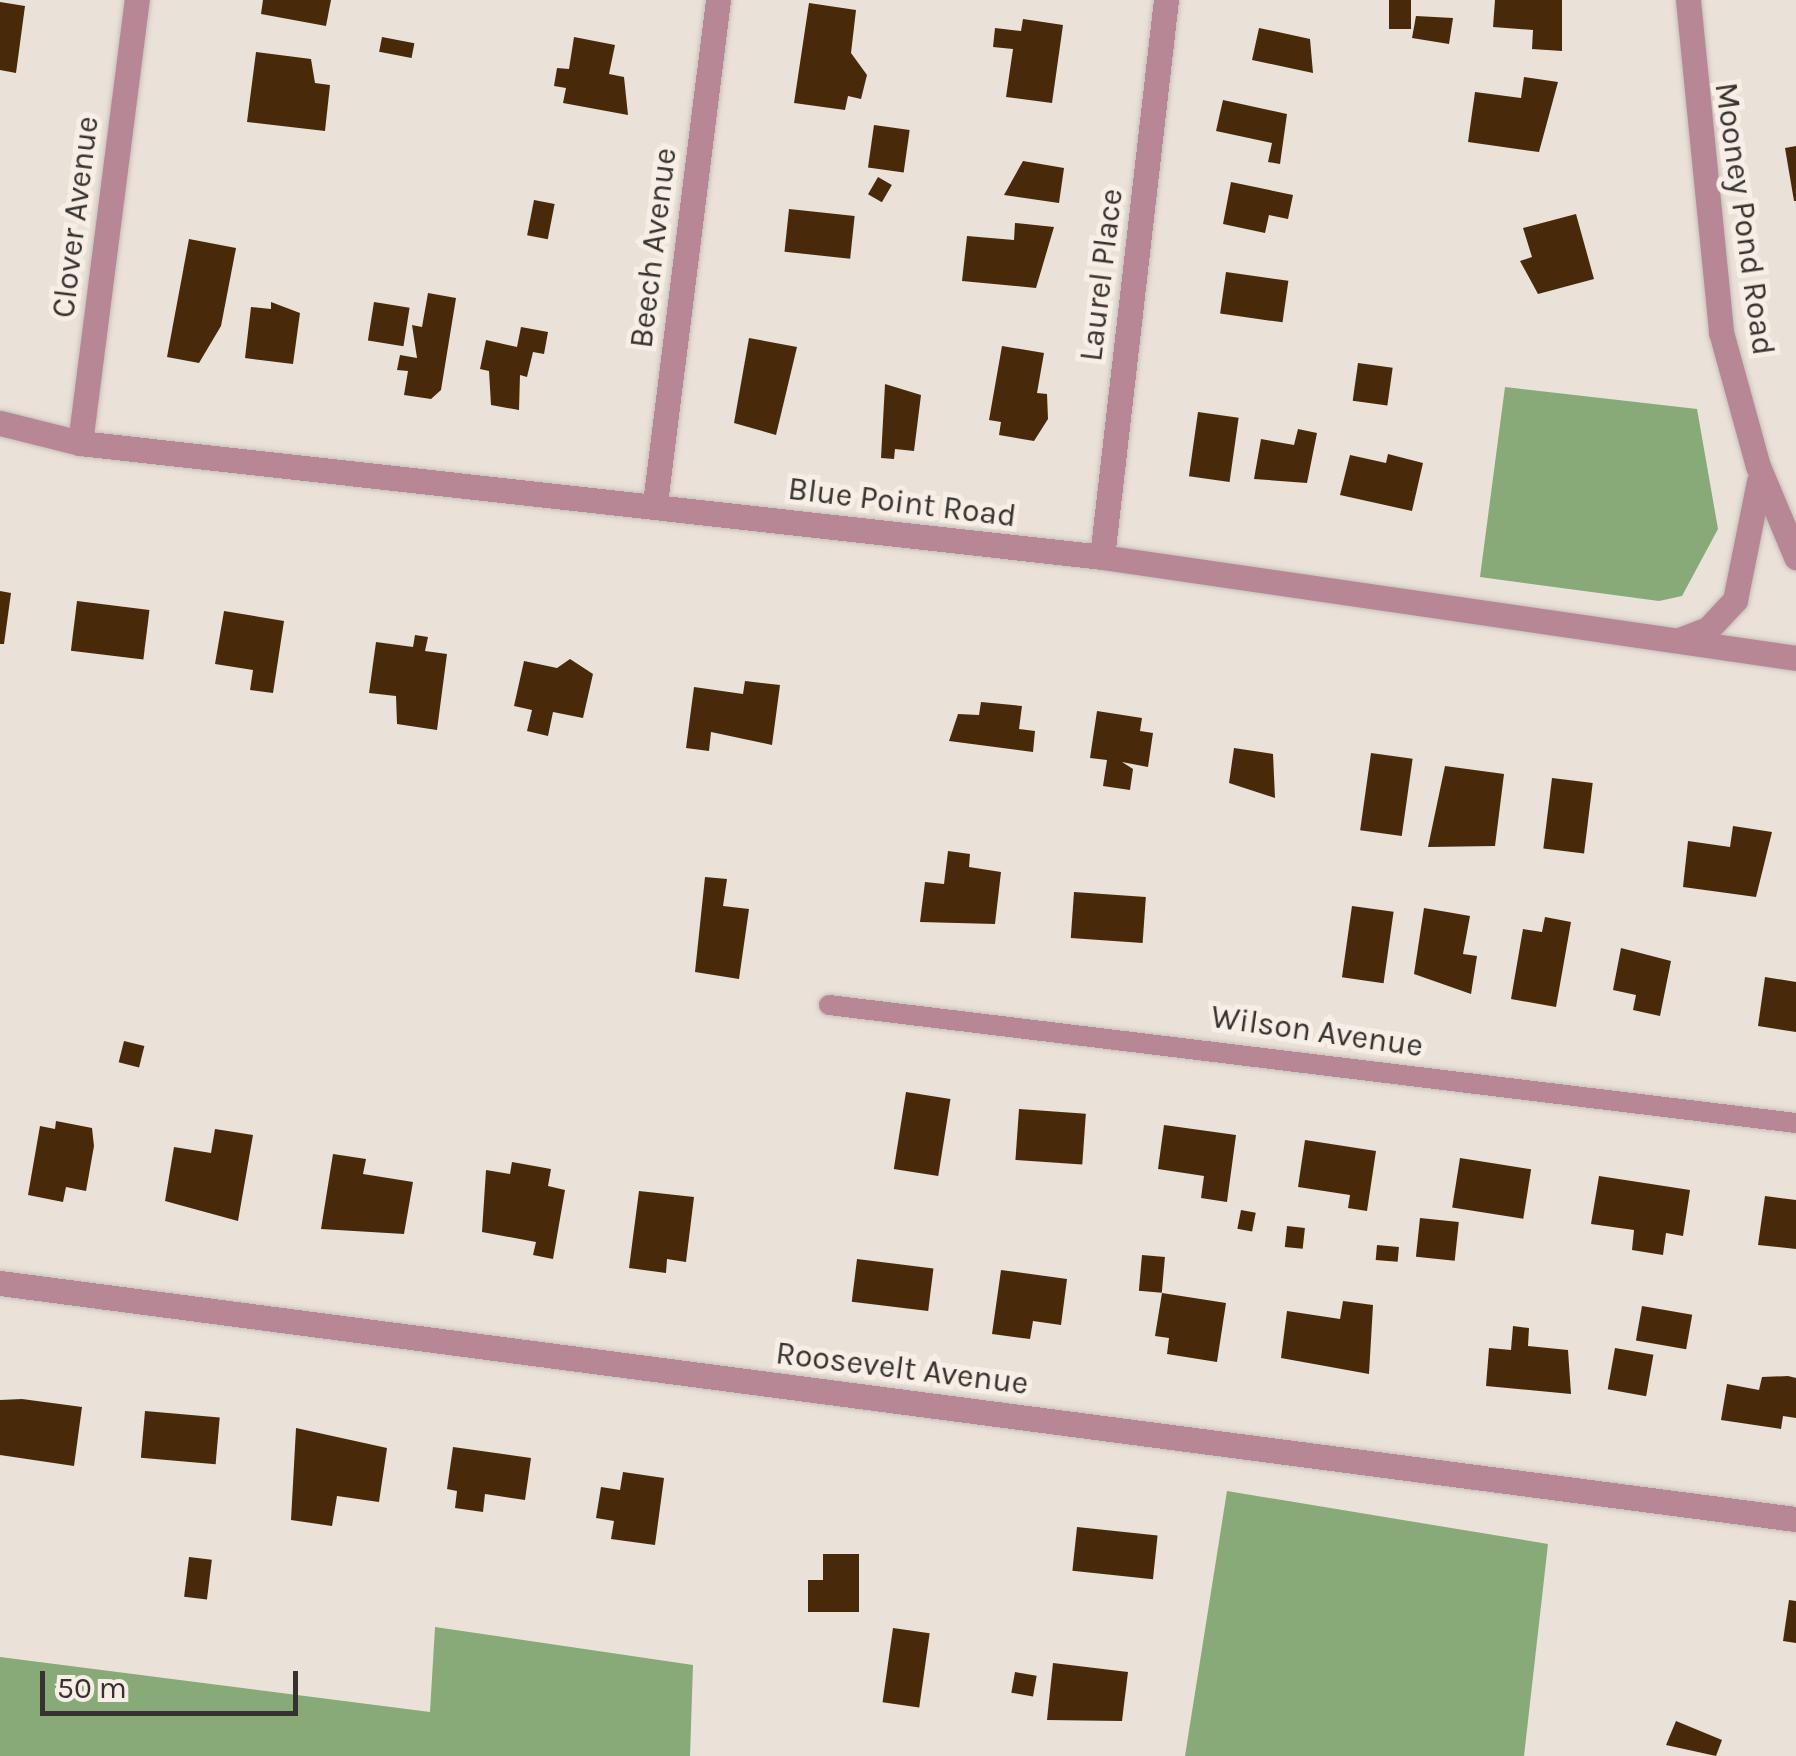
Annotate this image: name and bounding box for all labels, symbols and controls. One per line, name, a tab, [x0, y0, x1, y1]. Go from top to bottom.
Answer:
street label: Mooney Pond Road	[1706, 80, 1782, 358]
street label: Clover Avenue	[45, 114, 107, 320]
street label: Beech Avenue	[623, 146, 685, 350]
street label: Laurel Place	[1072, 186, 1132, 364]
street label: Blue Point Road	[786, 470, 1018, 536]
street label: Wilson Avenue	[1209, 998, 1425, 1066]
street label: Roosevelt Avenue	[773, 1334, 1031, 1404]
scale bar	[45, 1651, 302, 1713]
text: 50 m	[57, 1670, 127, 1706]

